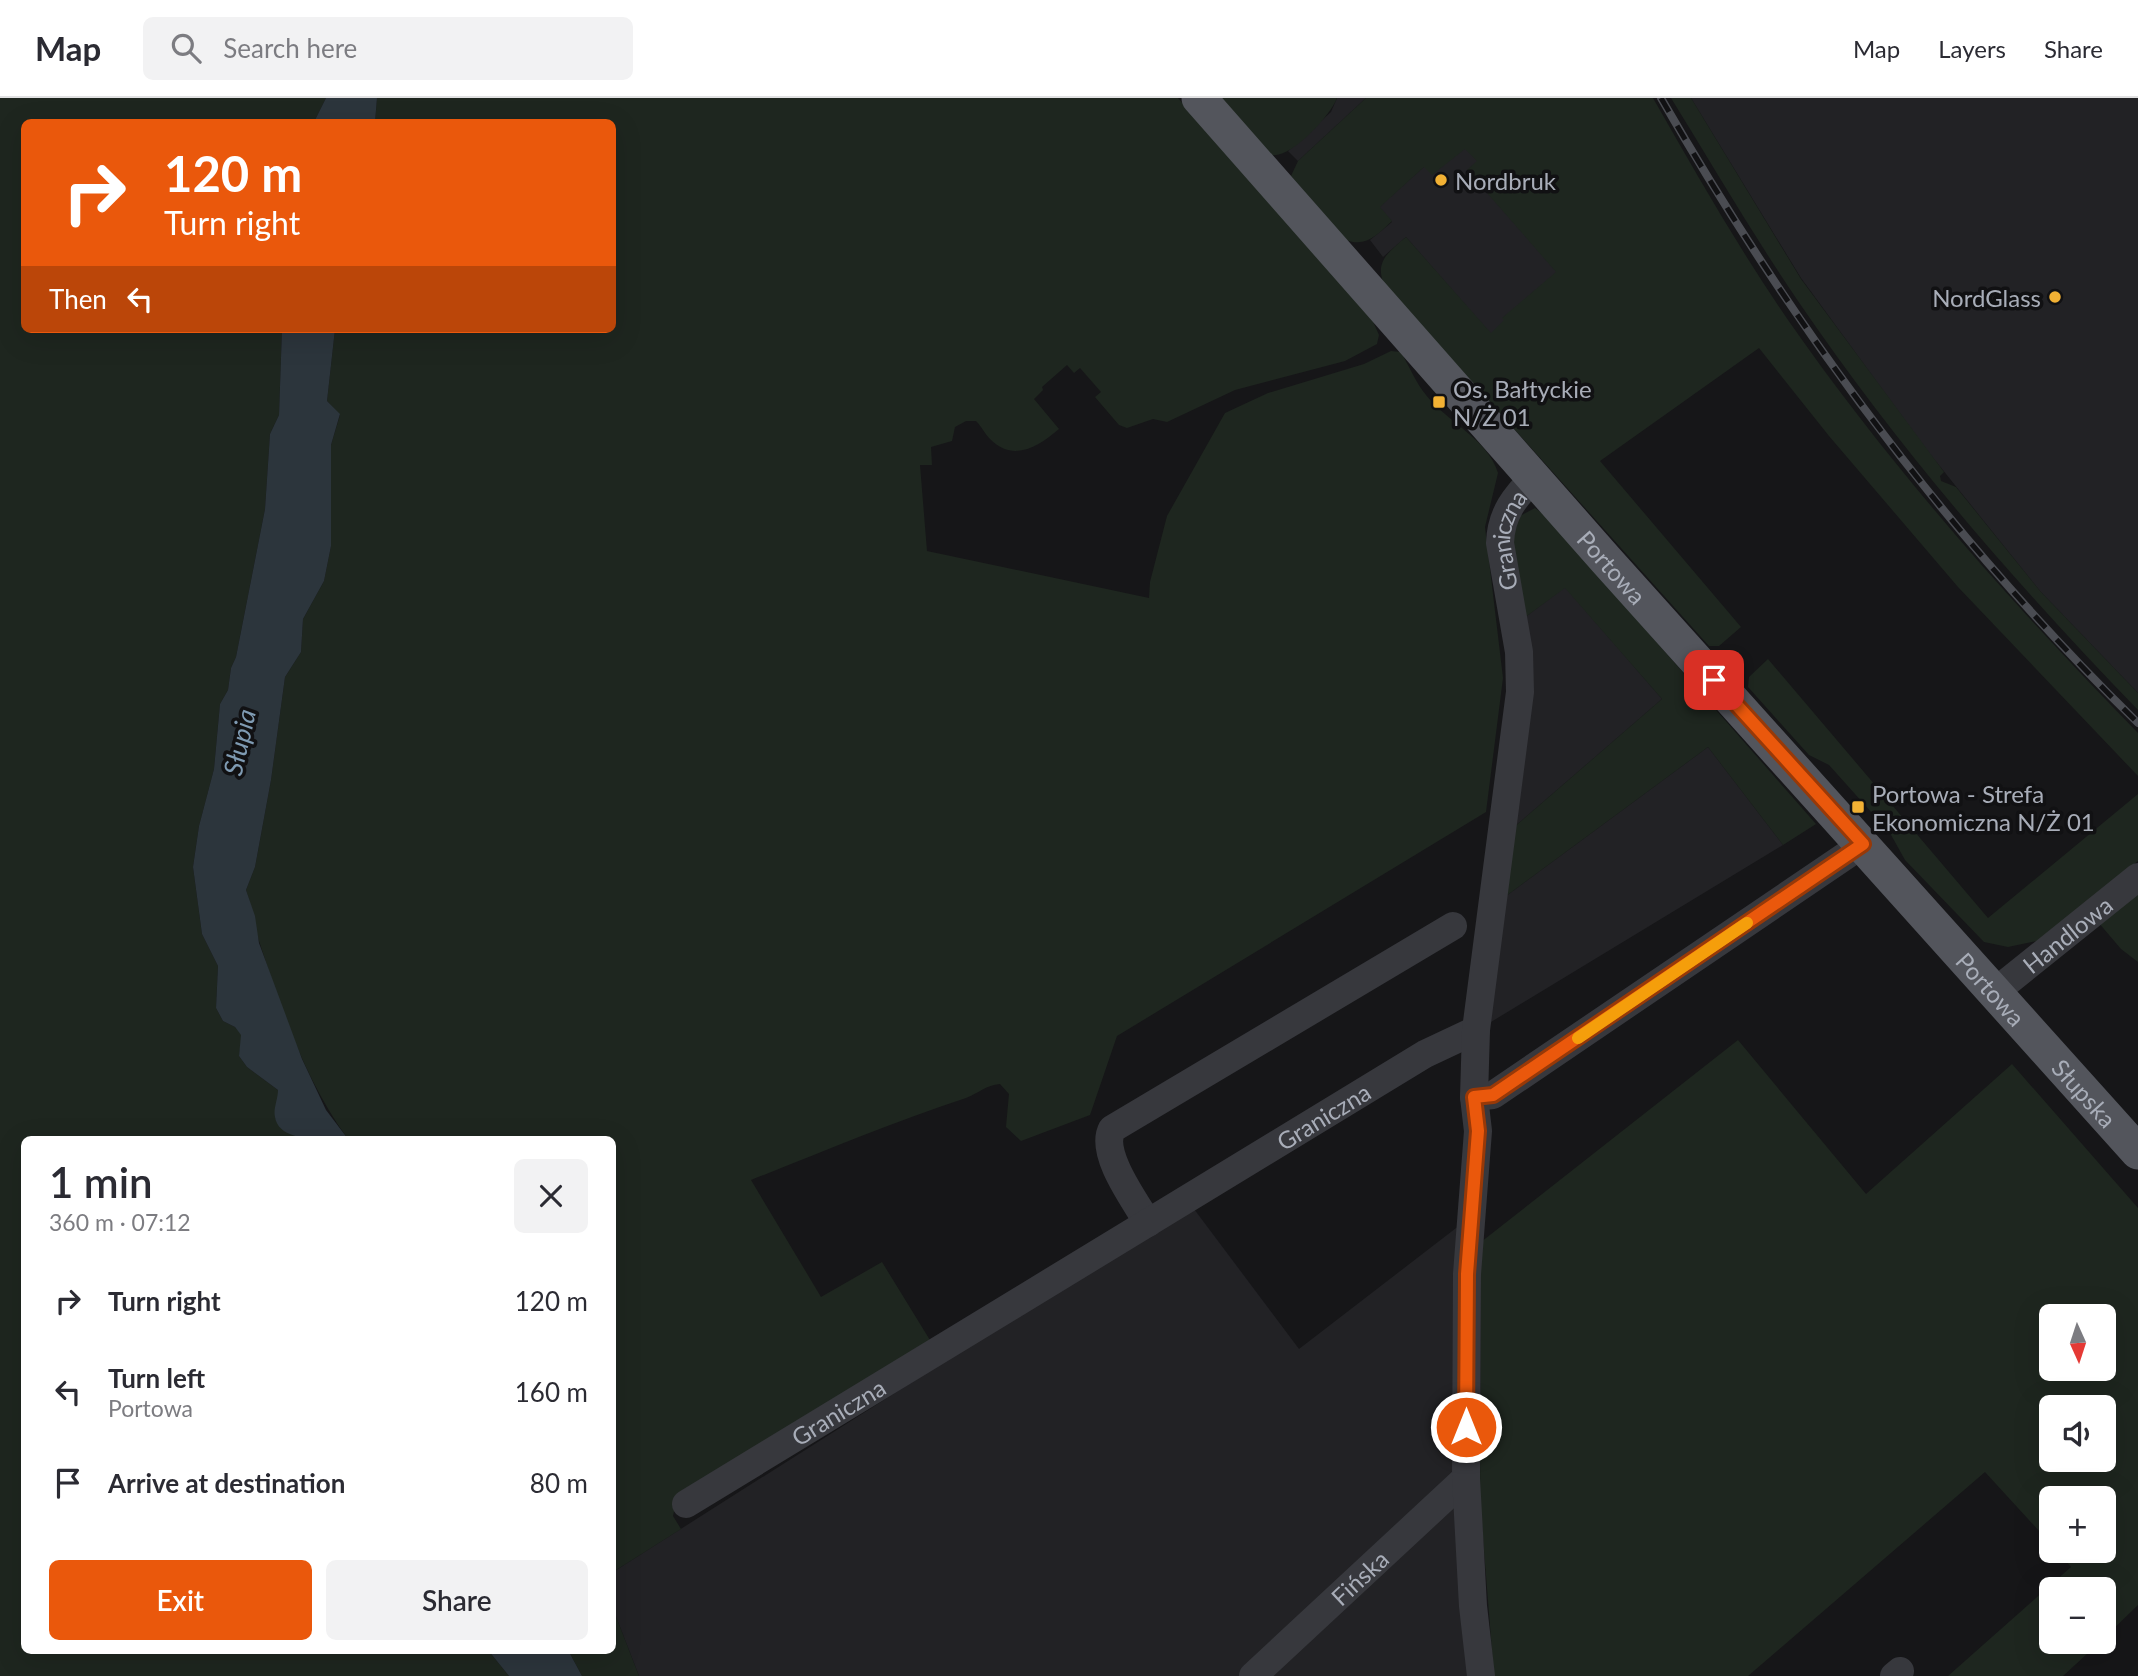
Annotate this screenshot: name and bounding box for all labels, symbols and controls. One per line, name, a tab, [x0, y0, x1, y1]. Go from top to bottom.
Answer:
search box	[143, 17, 633, 80]
text: Map	[35, 28, 101, 68]
icon: search	[167, 29, 205, 67]
text: Search here	[223, 32, 357, 64]
text: Map	[1853, 34, 1900, 63]
text: Layers	[1938, 34, 2006, 63]
text: Share	[2044, 34, 2103, 63]
text: 120 m	[164, 144, 302, 202]
icon: right	[49, 147, 140, 238]
place label: Nordbruk	[1455, 166, 1557, 195]
marker: Nordbruk	[1433, 172, 1449, 188]
text: Turn right	[164, 203, 300, 242]
icon: left	[121, 280, 159, 318]
text: Then	[49, 283, 107, 315]
place label: NordGlass	[1932, 283, 2041, 312]
marker: NordGlass	[2047, 289, 2063, 305]
place label: Os. Bałtyckie N/Ż 01	[1453, 374, 1592, 431]
marker: Os. Bałtyckie N/Ż 01	[1431, 394, 1447, 410]
street label: Graniczna	[1485, 483, 1532, 593]
street label: Portowa	[1572, 524, 1653, 610]
pin	[1684, 650, 1744, 710]
icon: arrive	[1695, 661, 1733, 699]
water label: Słupia	[216, 706, 262, 778]
place label: Portowa - Strefa Ekonomiczna N/Ż 01	[1872, 779, 2095, 836]
marker: Portowa - Strefa Ekonomiczna N/Ż 01	[1850, 799, 1866, 815]
street label: Handlowa	[2016, 889, 2118, 979]
street label: Portowa	[1951, 946, 2032, 1031]
street label: Słupska	[2047, 1053, 2123, 1133]
street label: Graniczna	[1271, 1076, 1375, 1156]
text: 1 min	[49, 1157, 153, 1207]
button: close	[514, 1159, 588, 1233]
text: 360 m · 07:12	[49, 1208, 191, 1236]
icon: right	[49, 1282, 87, 1320]
text: Turn right	[108, 1285, 221, 1317]
text: 120 m	[515, 1285, 588, 1317]
north arrow	[2039, 1304, 2116, 1381]
map controls	[2039, 1304, 2116, 1654]
text: Turn left	[108, 1362, 205, 1394]
street label: Graniczna	[786, 1372, 890, 1451]
icon: left	[49, 1373, 87, 1411]
text: 160 m	[515, 1376, 588, 1408]
position arrow	[1429, 1390, 1503, 1464]
text: Portowa	[108, 1394, 193, 1422]
button: sound	[2039, 1395, 2116, 1472]
icon: arrive	[49, 1464, 87, 1502]
text: Arrive at destination	[108, 1467, 345, 1499]
text: 80 m	[530, 1467, 588, 1499]
button: +	[2039, 1486, 2116, 1563]
street label: Fińska	[1325, 1544, 1394, 1611]
button: Exit	[49, 1560, 312, 1640]
button: Share	[326, 1560, 588, 1640]
button: −	[2039, 1577, 2116, 1654]

